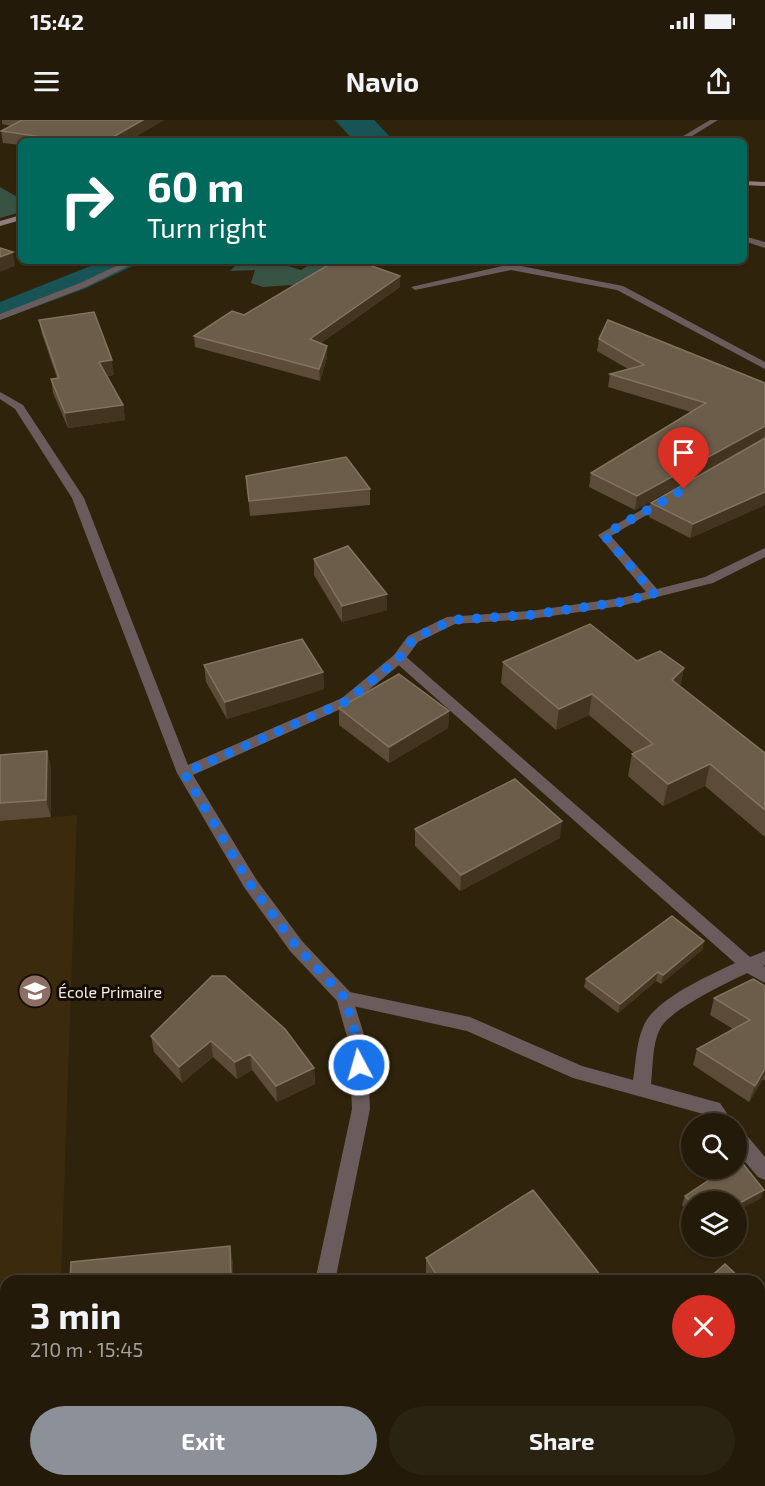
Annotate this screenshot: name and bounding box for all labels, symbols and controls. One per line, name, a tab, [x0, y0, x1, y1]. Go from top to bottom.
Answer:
text: 15:42	[30, 8, 84, 34]
icon: menu	[30, 65, 63, 98]
text: Navio	[346, 65, 419, 97]
icon: share	[702, 65, 735, 98]
text: 60 m	[147, 160, 244, 210]
icon: right	[48, 162, 126, 240]
text: Turn right	[147, 211, 267, 243]
pin	[658, 427, 709, 489]
icon: arrive	[667, 436, 700, 469]
school or university icon: École Primaire	[17, 973, 53, 1009]
place label: École Primaire	[58, 982, 162, 1001]
position arrow	[327, 1033, 391, 1097]
map controls	[681, 1113, 747, 1257]
button: search	[681, 1113, 747, 1179]
button: layers	[681, 1191, 747, 1257]
text: 3 min	[30, 1293, 121, 1336]
button: close	[672, 1295, 735, 1358]
text: 210 m · 15:45	[30, 1337, 143, 1361]
button: Exit	[30, 1406, 377, 1475]
button: Share	[389, 1406, 735, 1475]

